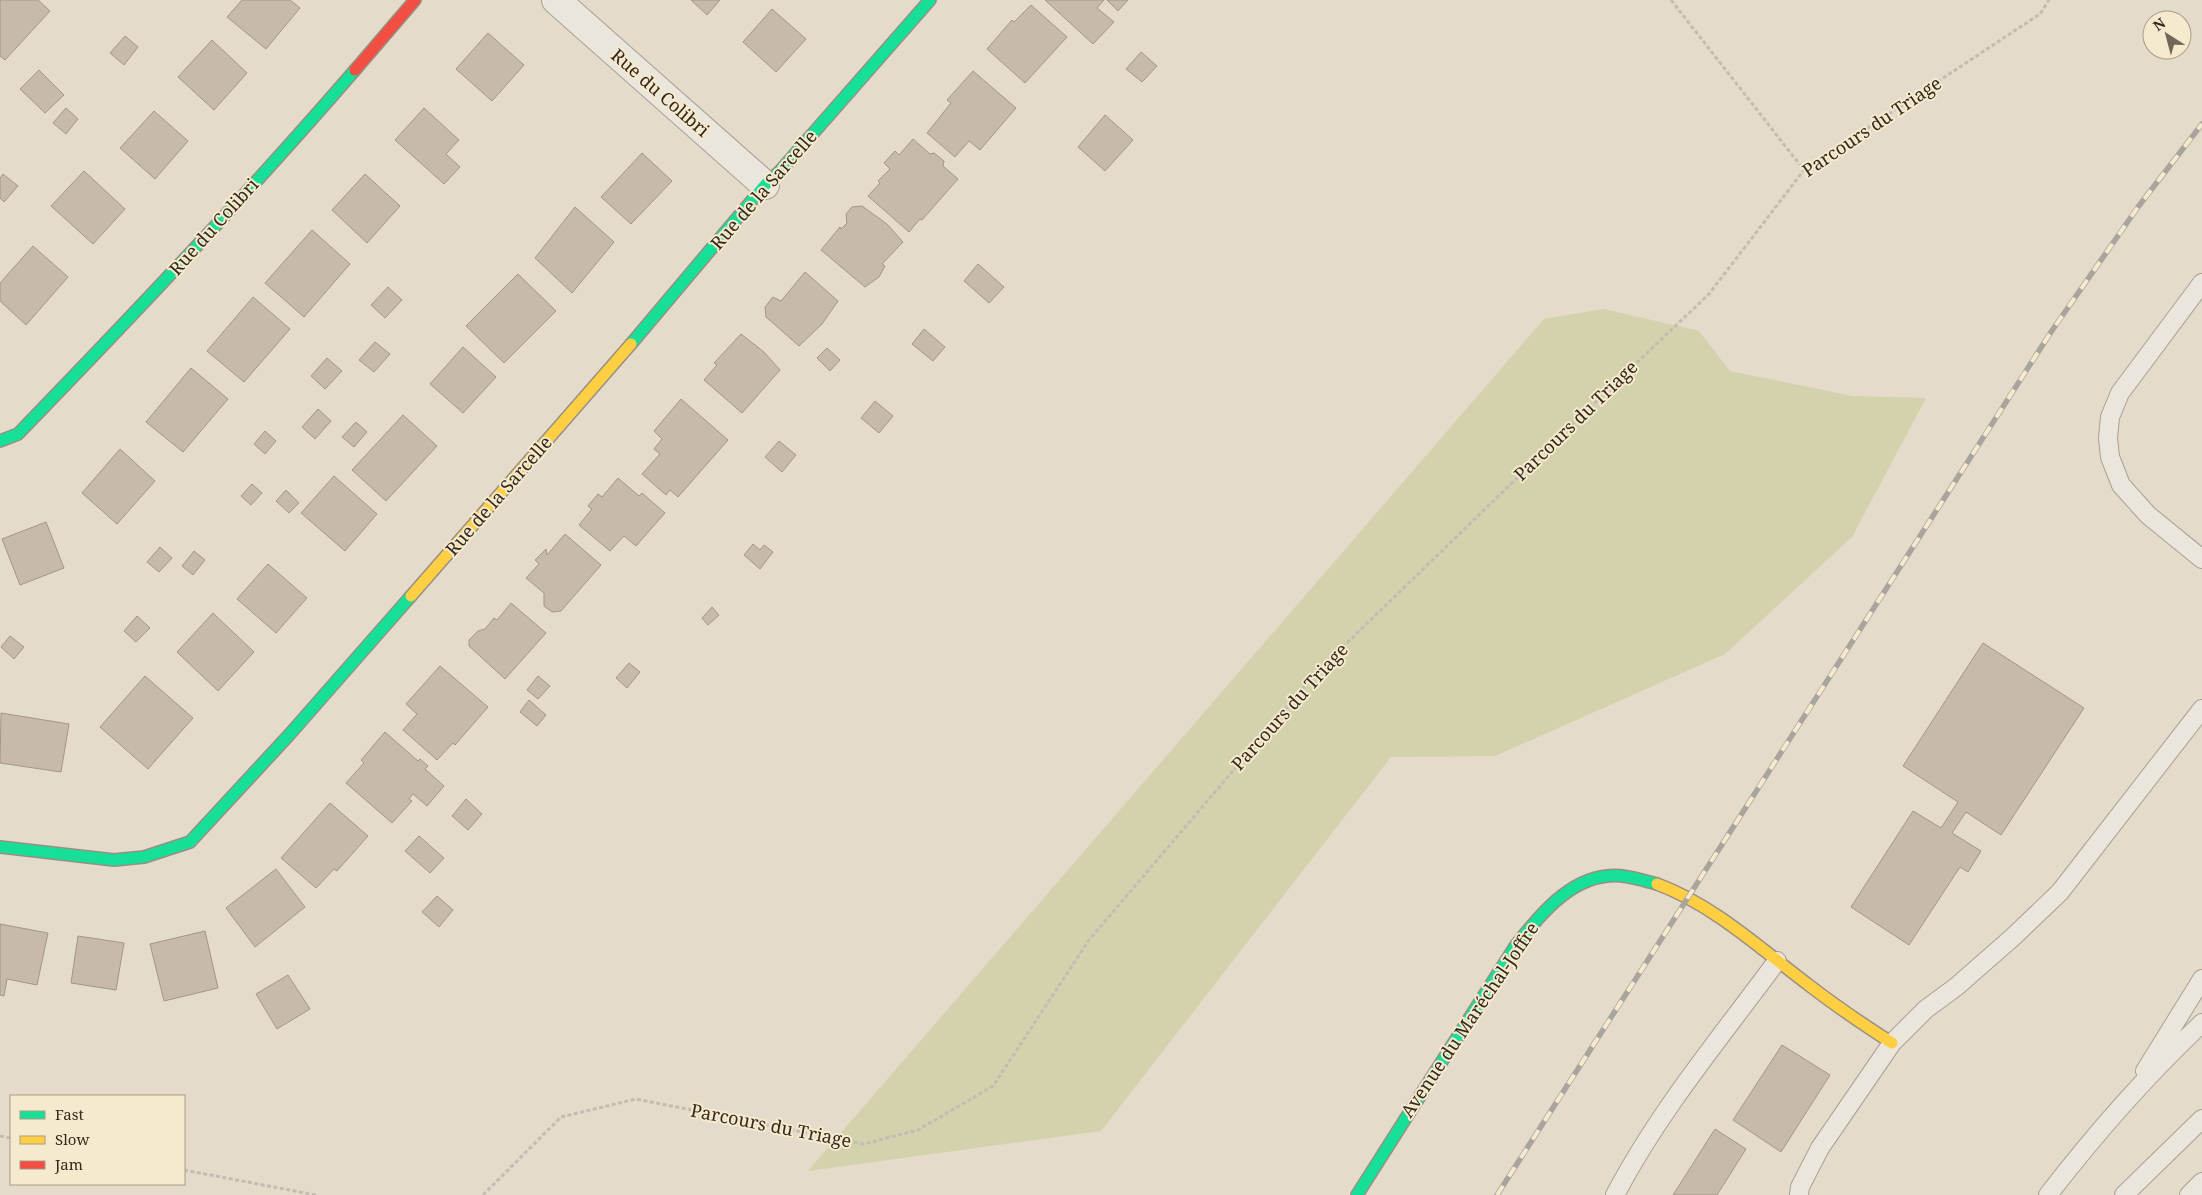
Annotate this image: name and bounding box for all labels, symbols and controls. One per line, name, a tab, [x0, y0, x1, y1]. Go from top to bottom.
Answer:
north arrow	[2142, 10, 2192, 60]
text: N	[2149, 13, 2169, 35]
street label: Rue du Colibri	[606, 43, 715, 142]
street label: Parcours du Triage	[1797, 71, 1946, 182]
street label: Rue de la Sarcelle	[705, 124, 822, 254]
street label: Rue du Colibri	[163, 173, 263, 280]
street label: Parcours du Triage	[1508, 355, 1642, 486]
street label: Rue de la Sarcelle	[440, 430, 557, 560]
street label: Parcours du Triage	[1226, 638, 1353, 775]
street label: Avenue du Maréchal-Joffre	[1395, 917, 1544, 1122]
legend	[10, 1095, 185, 1185]
street label: Parcours du Triage	[689, 1098, 854, 1152]
text: Fast	[55, 1104, 84, 1124]
text: Slow	[55, 1129, 89, 1149]
text: Jam	[54, 1154, 83, 1174]

